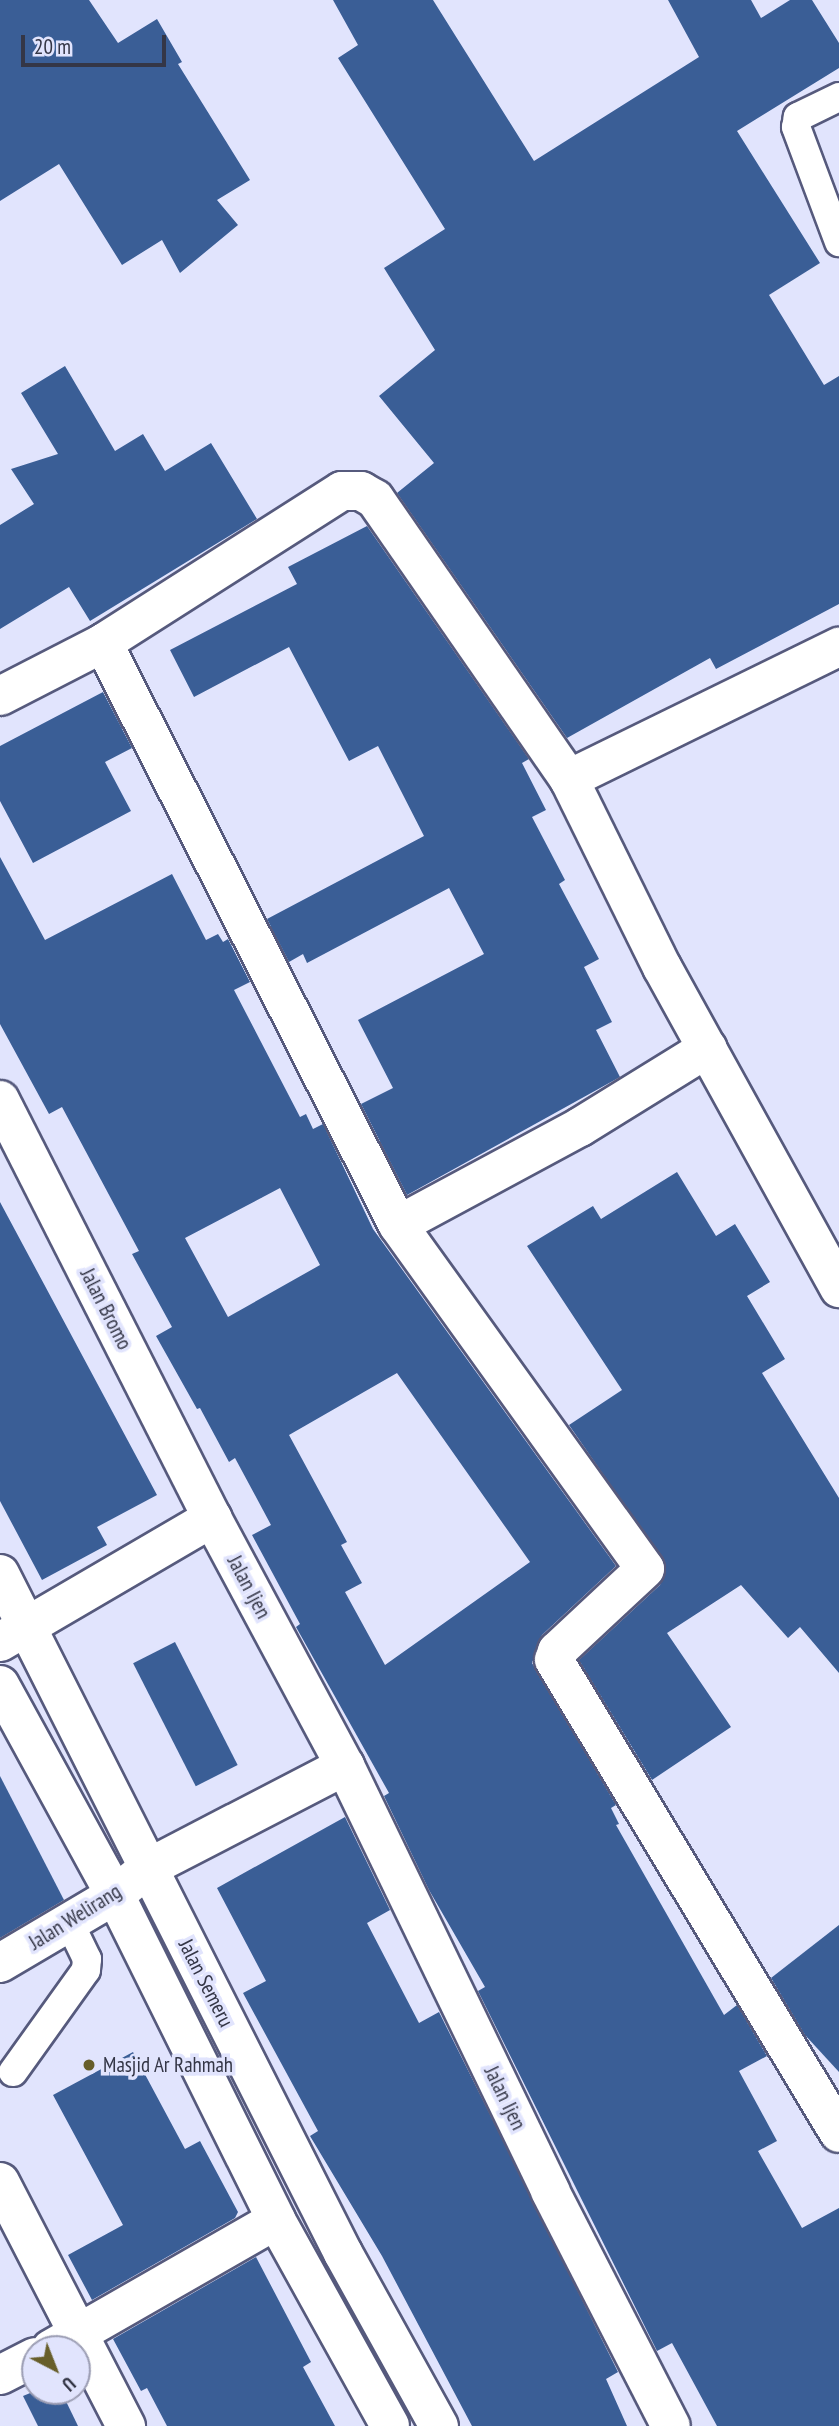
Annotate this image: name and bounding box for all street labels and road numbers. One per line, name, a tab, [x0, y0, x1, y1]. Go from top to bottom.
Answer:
street label: Jalan Bromo	[75, 1264, 137, 1354]
street label: Jalan Ijen	[222, 1551, 276, 1623]
street label: Jalan Welirang	[24, 1879, 126, 1955]
street label: Jalan Semeru	[173, 1935, 239, 2031]
street label: Jalan Ijen	[479, 2062, 531, 2134]

